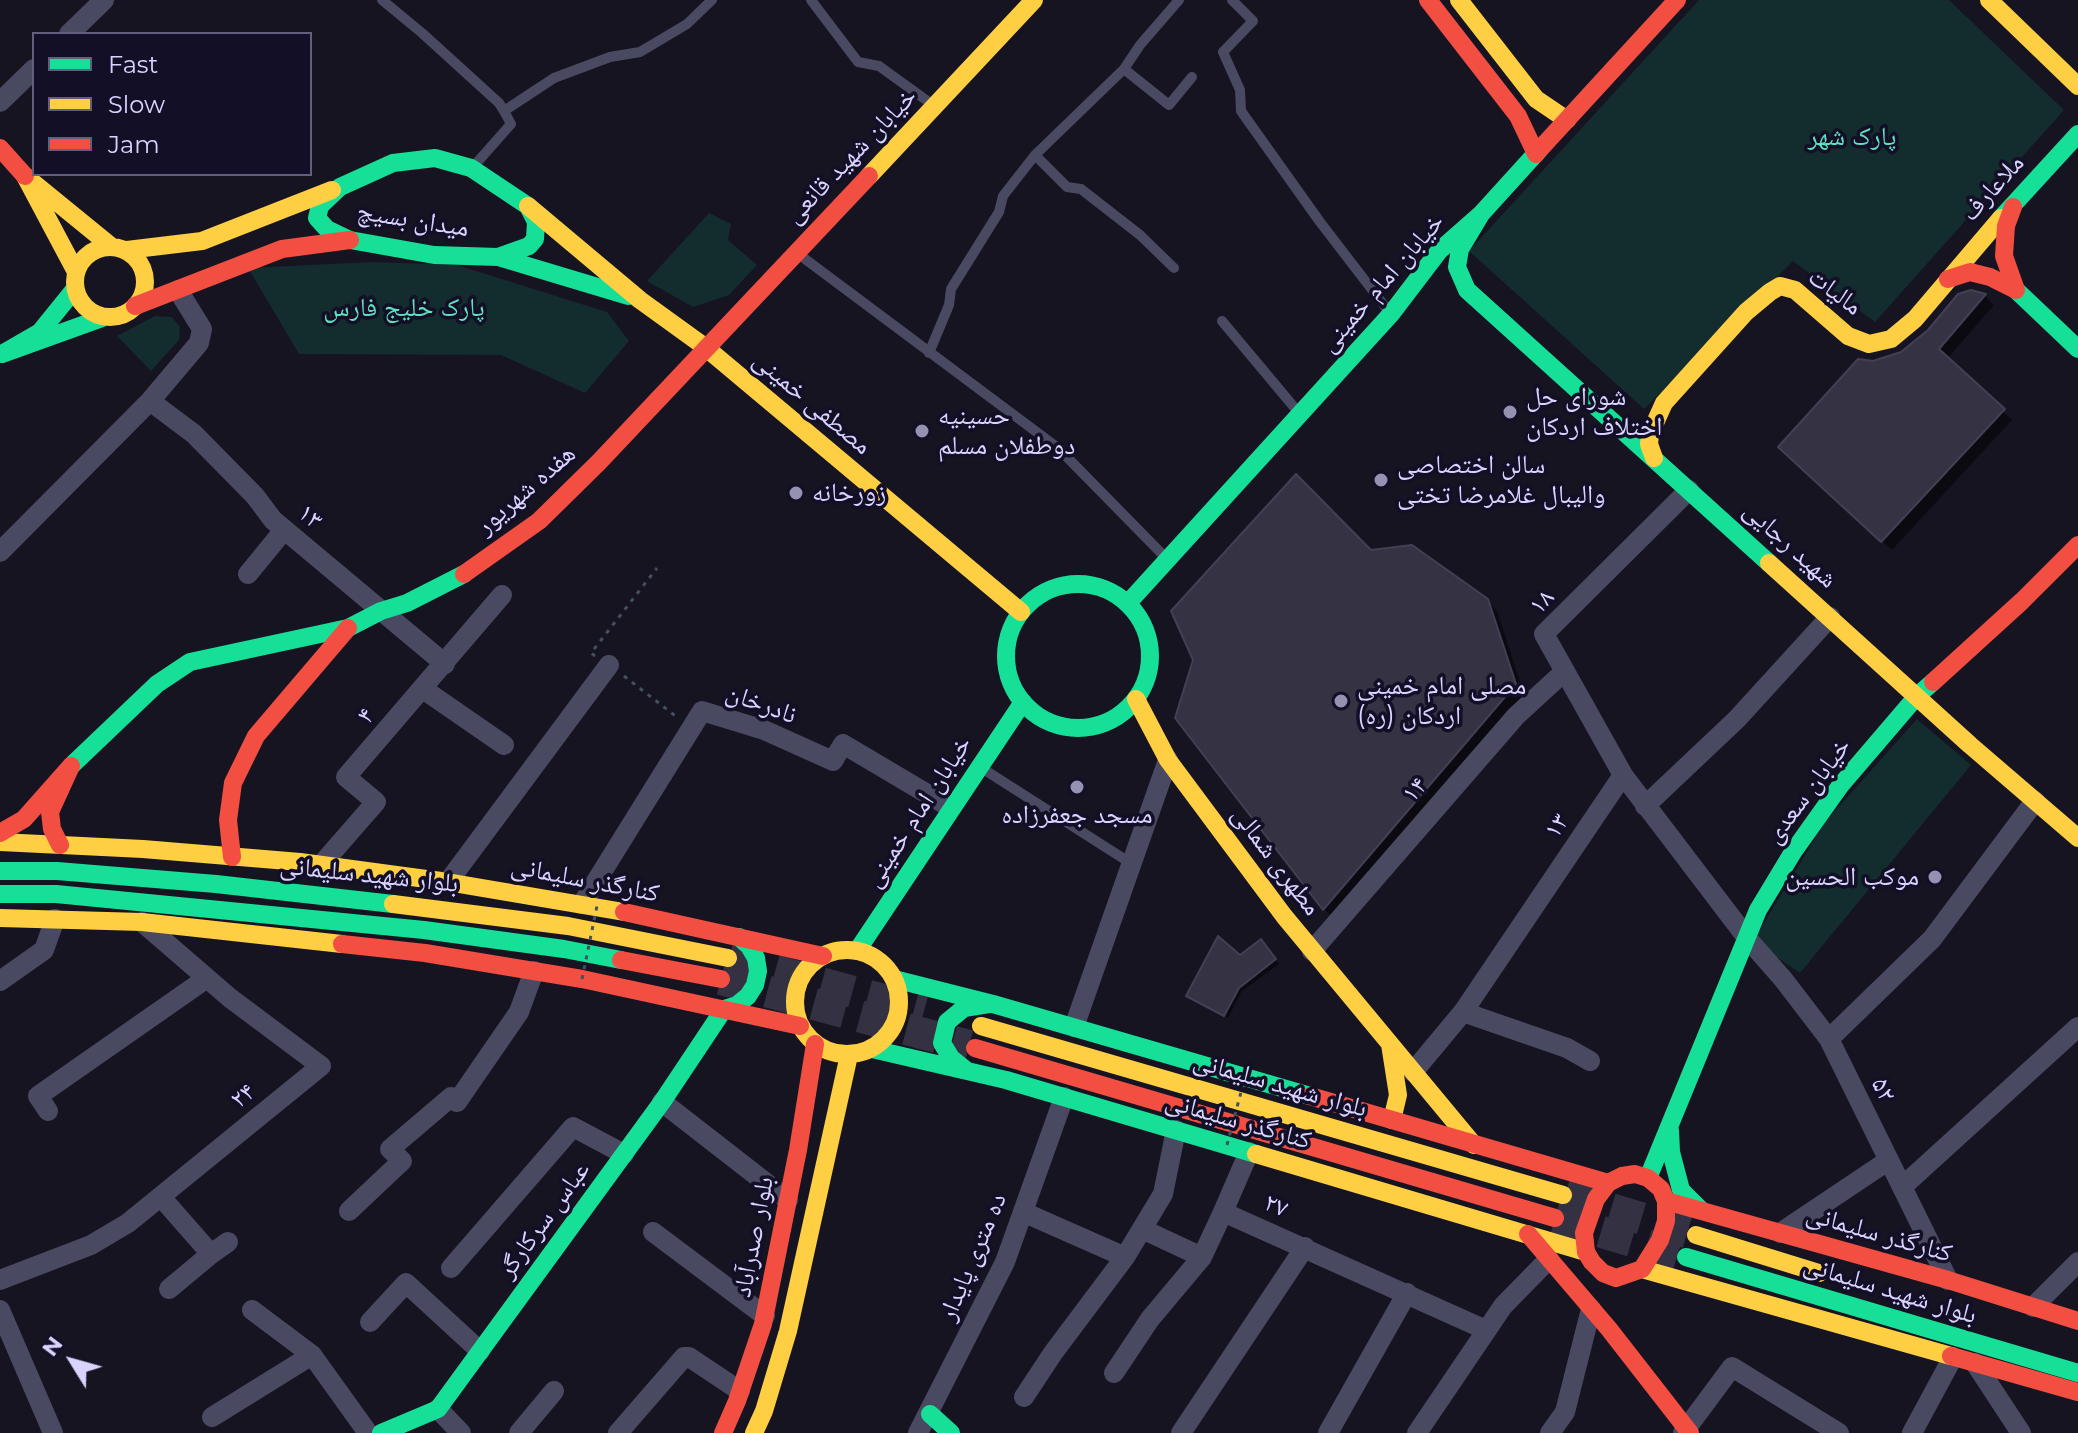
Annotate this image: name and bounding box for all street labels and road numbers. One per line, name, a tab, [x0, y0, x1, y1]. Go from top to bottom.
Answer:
street label: خیابان شهید قانعی	[778, 81, 924, 231]
street label: ملاعارف	[1955, 148, 2031, 228]
street label: میدان بسیچ	[355, 196, 471, 244]
street label: خیابان امام خمینی	[1313, 207, 1451, 359]
street label: مالیات	[1802, 262, 1868, 322]
street label: مصطفی خمینی	[746, 344, 878, 462]
street label: هفده شهریور	[470, 438, 582, 542]
street label: شهید رجایی	[1737, 495, 1843, 595]
street label: ۱۳	[291, 498, 329, 536]
street label: ۱۸	[1523, 583, 1561, 621]
street label: نادرخان	[721, 677, 801, 731]
street label: ۴	[350, 701, 382, 731]
street label: خیابان امام خمینی	[857, 730, 979, 894]
street label: خیابان سعدی	[1758, 732, 1858, 850]
street label: ۱۴	[1396, 771, 1434, 809]
street label: مطهری شمالی	[1225, 800, 1327, 922]
street label: ۱۳	[1538, 808, 1576, 844]
street label: بلوار شهید سلیمانی	[278, 850, 460, 900]
street label: کنارگذر سلیمانی	[508, 850, 662, 910]
street label: بلوار شهید سلیمانی	[1189, 1045, 1371, 1125]
street label: ۵۲	[1864, 1073, 1902, 1107]
street label: ۲۴	[224, 1077, 262, 1115]
street label: کنارگذر سلیمانی	[1162, 1085, 1314, 1157]
street label: عباس سرکارگر	[491, 1156, 597, 1284]
street label: بلوار صدرآباد	[727, 1174, 781, 1300]
street label: ۲۷	[1259, 1187, 1293, 1225]
street label: ده متری پایدار	[932, 1188, 1014, 1326]
street label: کنارگذر سلیمانی	[1803, 1198, 1955, 1270]
street label: بلوار شهید سلیمانی	[1800, 1249, 1980, 1331]

